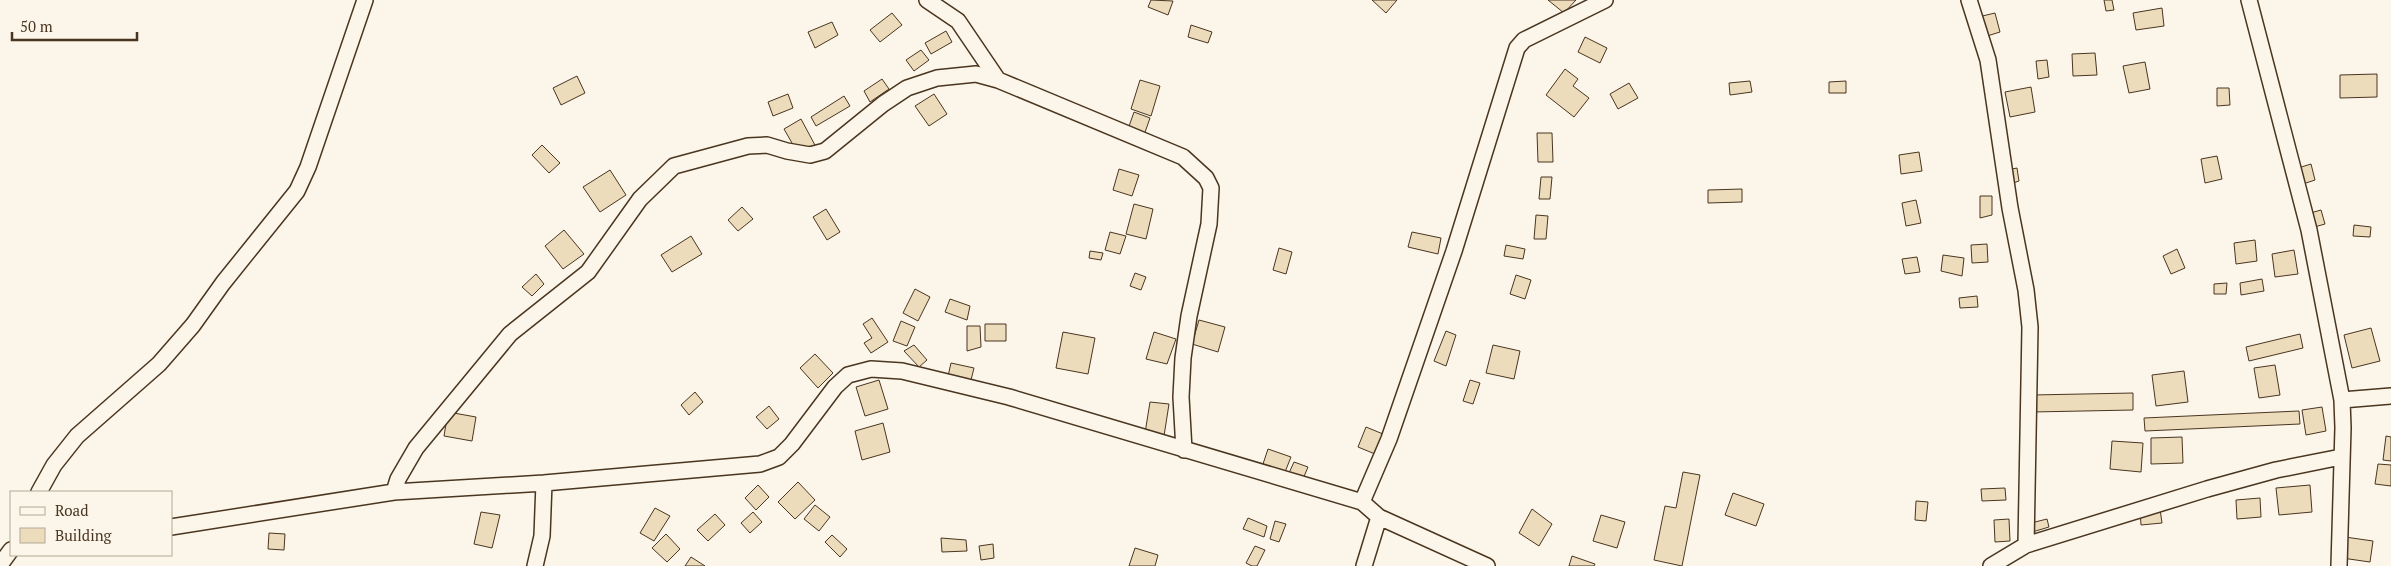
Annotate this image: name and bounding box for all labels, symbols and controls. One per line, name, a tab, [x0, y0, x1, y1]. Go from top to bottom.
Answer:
scale bar	[12, 10, 138, 42]
text: 50 m	[20, 16, 53, 36]
legend	[10, 491, 172, 556]
text: Road	[55, 500, 88, 520]
text: Building	[55, 525, 113, 545]

